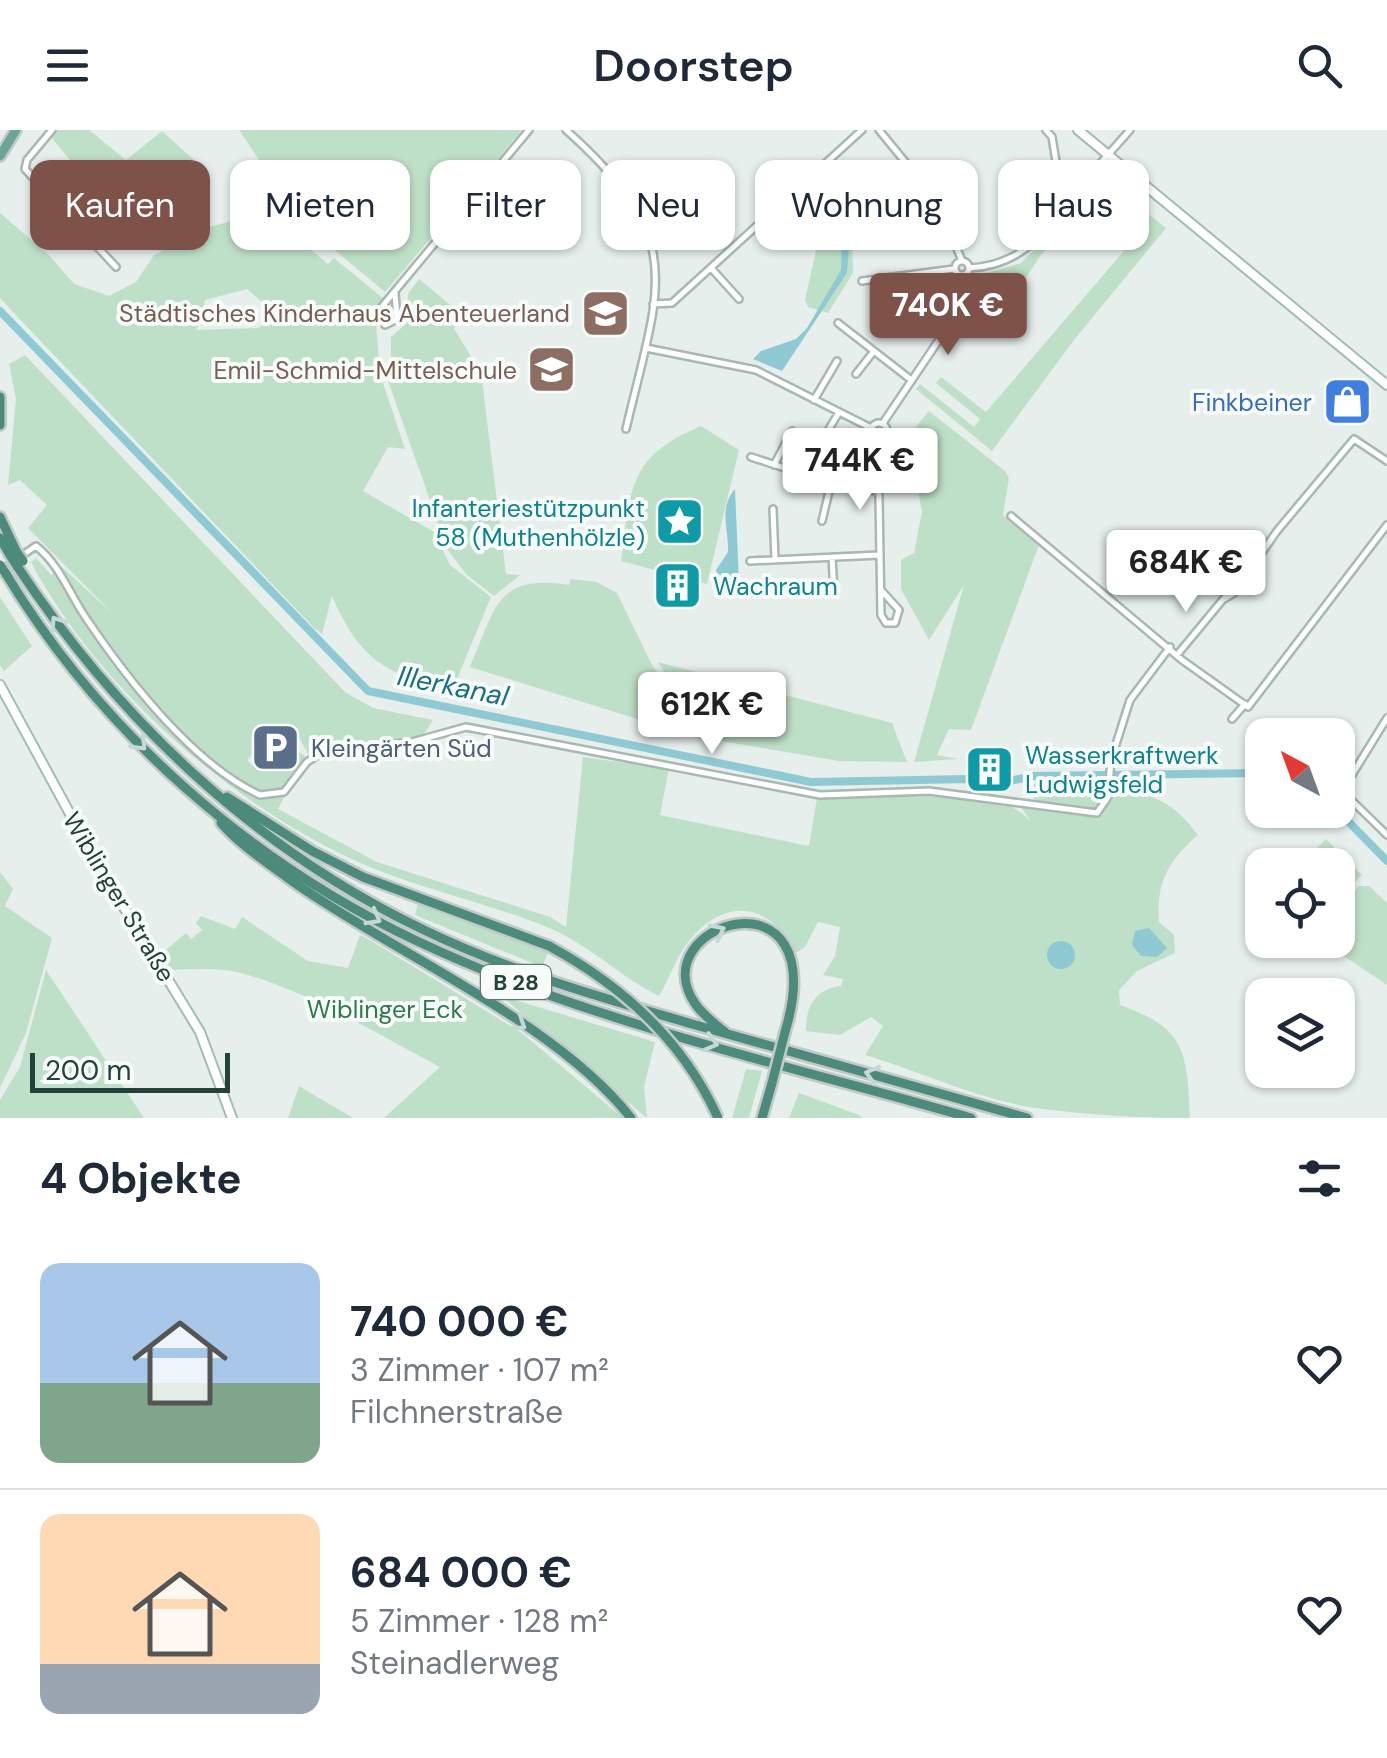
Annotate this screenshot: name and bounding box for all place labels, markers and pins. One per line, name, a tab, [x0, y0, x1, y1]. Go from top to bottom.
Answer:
pin: 740K €	[867, 273, 1029, 358]
school or university icon: Städtisches Kinderhaus Abenteuerland	[579, 287, 631, 339]
place label: Städtisches Kinderhaus Abenteuerland	[119, 297, 570, 330]
school or university icon: Emil-Schmid-Mittelschule	[526, 344, 578, 396]
place label: Emil-Schmid-Mittelschule	[213, 354, 517, 387]
shop icon: Finkbeiner	[1321, 376, 1373, 428]
place label: Finkbeiner	[1192, 386, 1312, 419]
pin: 744K €	[779, 428, 941, 513]
place label: Infanteriestützpunkt 58 (Muthenhölzle)	[412, 492, 645, 554]
place icon: Infanteriestützpunkt 58 (Muthenhölzle)	[654, 496, 706, 548]
pin: 684K €	[1105, 530, 1267, 615]
building icon: Wachraum	[652, 560, 704, 612]
place label: Wachraum	[713, 570, 838, 603]
pin: 612K €	[631, 672, 793, 757]
parking icon: Kleingärten Süd	[250, 722, 302, 774]
place label: Kleingärten Süd	[311, 732, 492, 765]
place label: Wasserkraftwerk Ludwigsfeld	[1025, 739, 1219, 801]
building icon: Wasserkraftwerk Ludwigsfeld	[964, 743, 1016, 795]

